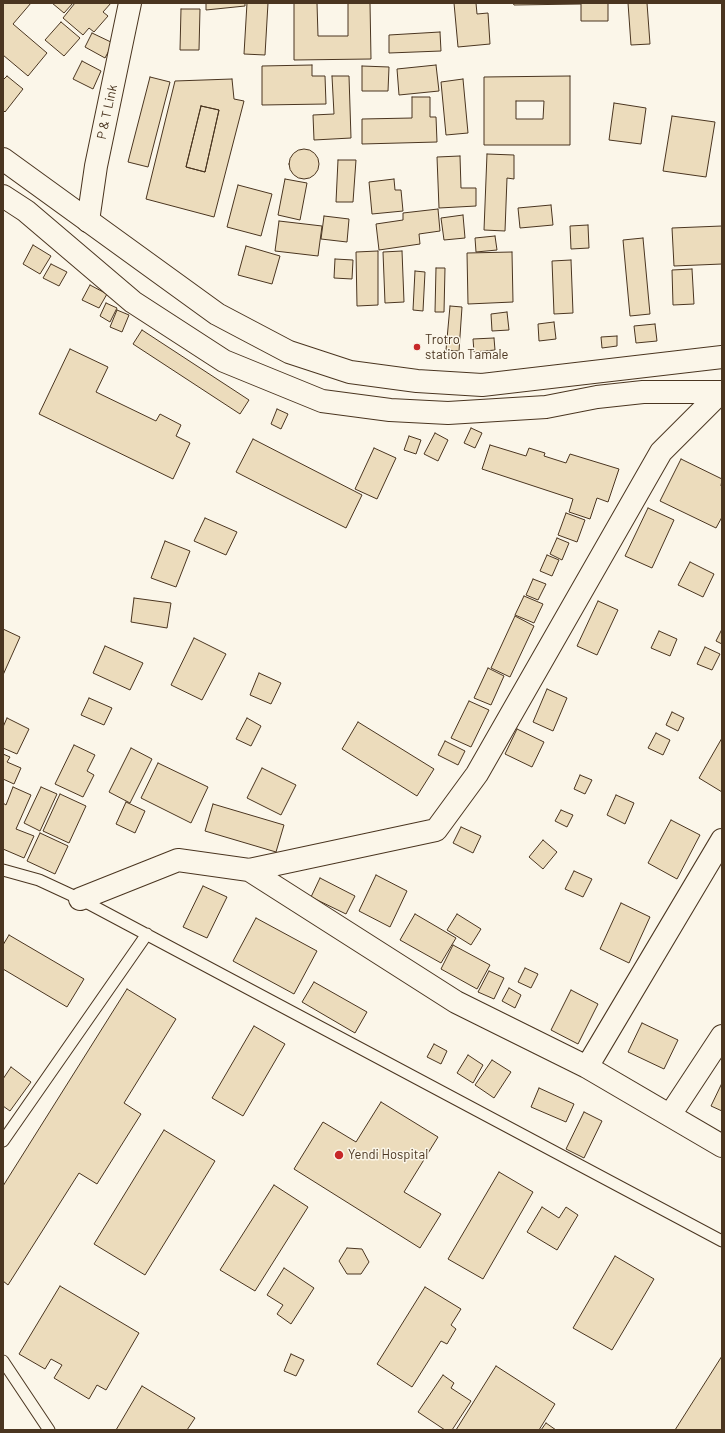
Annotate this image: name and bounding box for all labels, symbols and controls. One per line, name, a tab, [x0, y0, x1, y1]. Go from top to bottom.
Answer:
street label: P & T Link	[94, 83, 120, 141]
place label: Trotro station Tamale	[425, 332, 508, 363]
marker: Trotro station Tamale	[412, 342, 422, 352]
place label: Yendi Hospital	[348, 1147, 428, 1163]
marker: Yendi Hospital	[333, 1149, 345, 1161]

